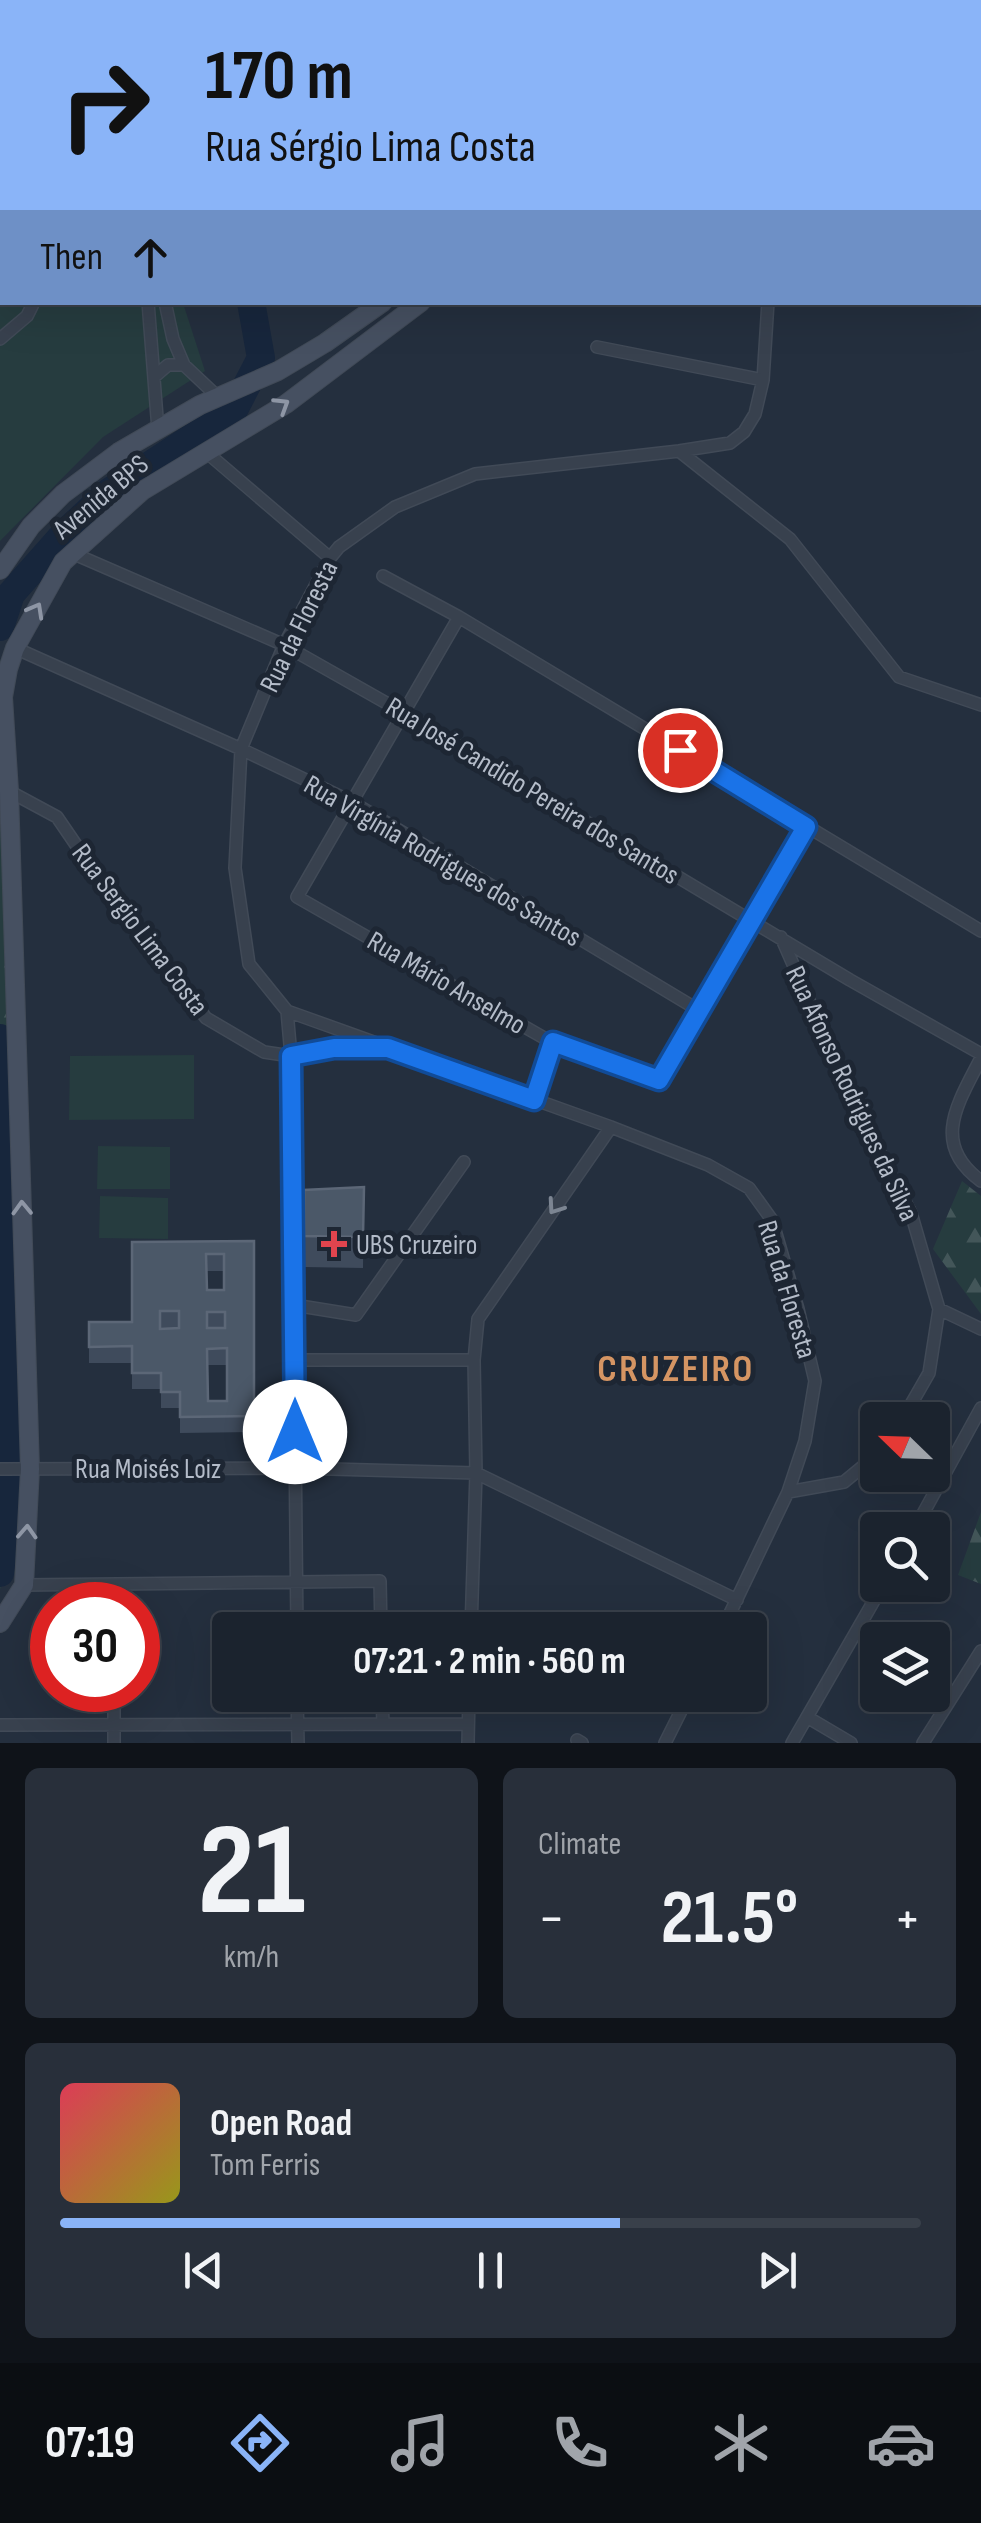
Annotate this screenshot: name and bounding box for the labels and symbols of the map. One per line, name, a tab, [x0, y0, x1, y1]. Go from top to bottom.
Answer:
one-way arrow	[271, 398, 289, 417]
street label: Avenida BPS	[46, 448, 155, 547]
street label: Rua da Floresta	[253, 555, 345, 698]
one-way arrow	[24, 603, 44, 621]
street label: Rua José Candido Pereira dos Santos	[380, 691, 685, 892]
pin	[638, 708, 723, 793]
street label: Rua Virgínia Rodrigues dos Santos	[298, 768, 587, 954]
street label: Rua Sergio Lima Costa	[65, 838, 215, 1022]
street label: Rua Mário Anselmo	[361, 925, 531, 1042]
street label: Rua Afonso Rodrigues da Silva	[778, 961, 925, 1226]
one-way arrow	[549, 1195, 567, 1214]
one-way arrow	[12, 1199, 33, 1215]
street label: Rua da Floresta	[750, 1217, 823, 1362]
place label: UBS Cruzeiro	[356, 1229, 477, 1262]
marker: UBS Cruzeiro	[321, 1231, 347, 1257]
district label: CRUZEIRO	[597, 1347, 755, 1392]
position arrow	[243, 1380, 347, 1484]
north arrow	[860, 1402, 950, 1492]
street label: Rua Moisés Loiz	[75, 1453, 221, 1486]
one-way arrow	[16, 1524, 37, 1540]
speed limit sign: 30	[30, 1582, 160, 1712]

